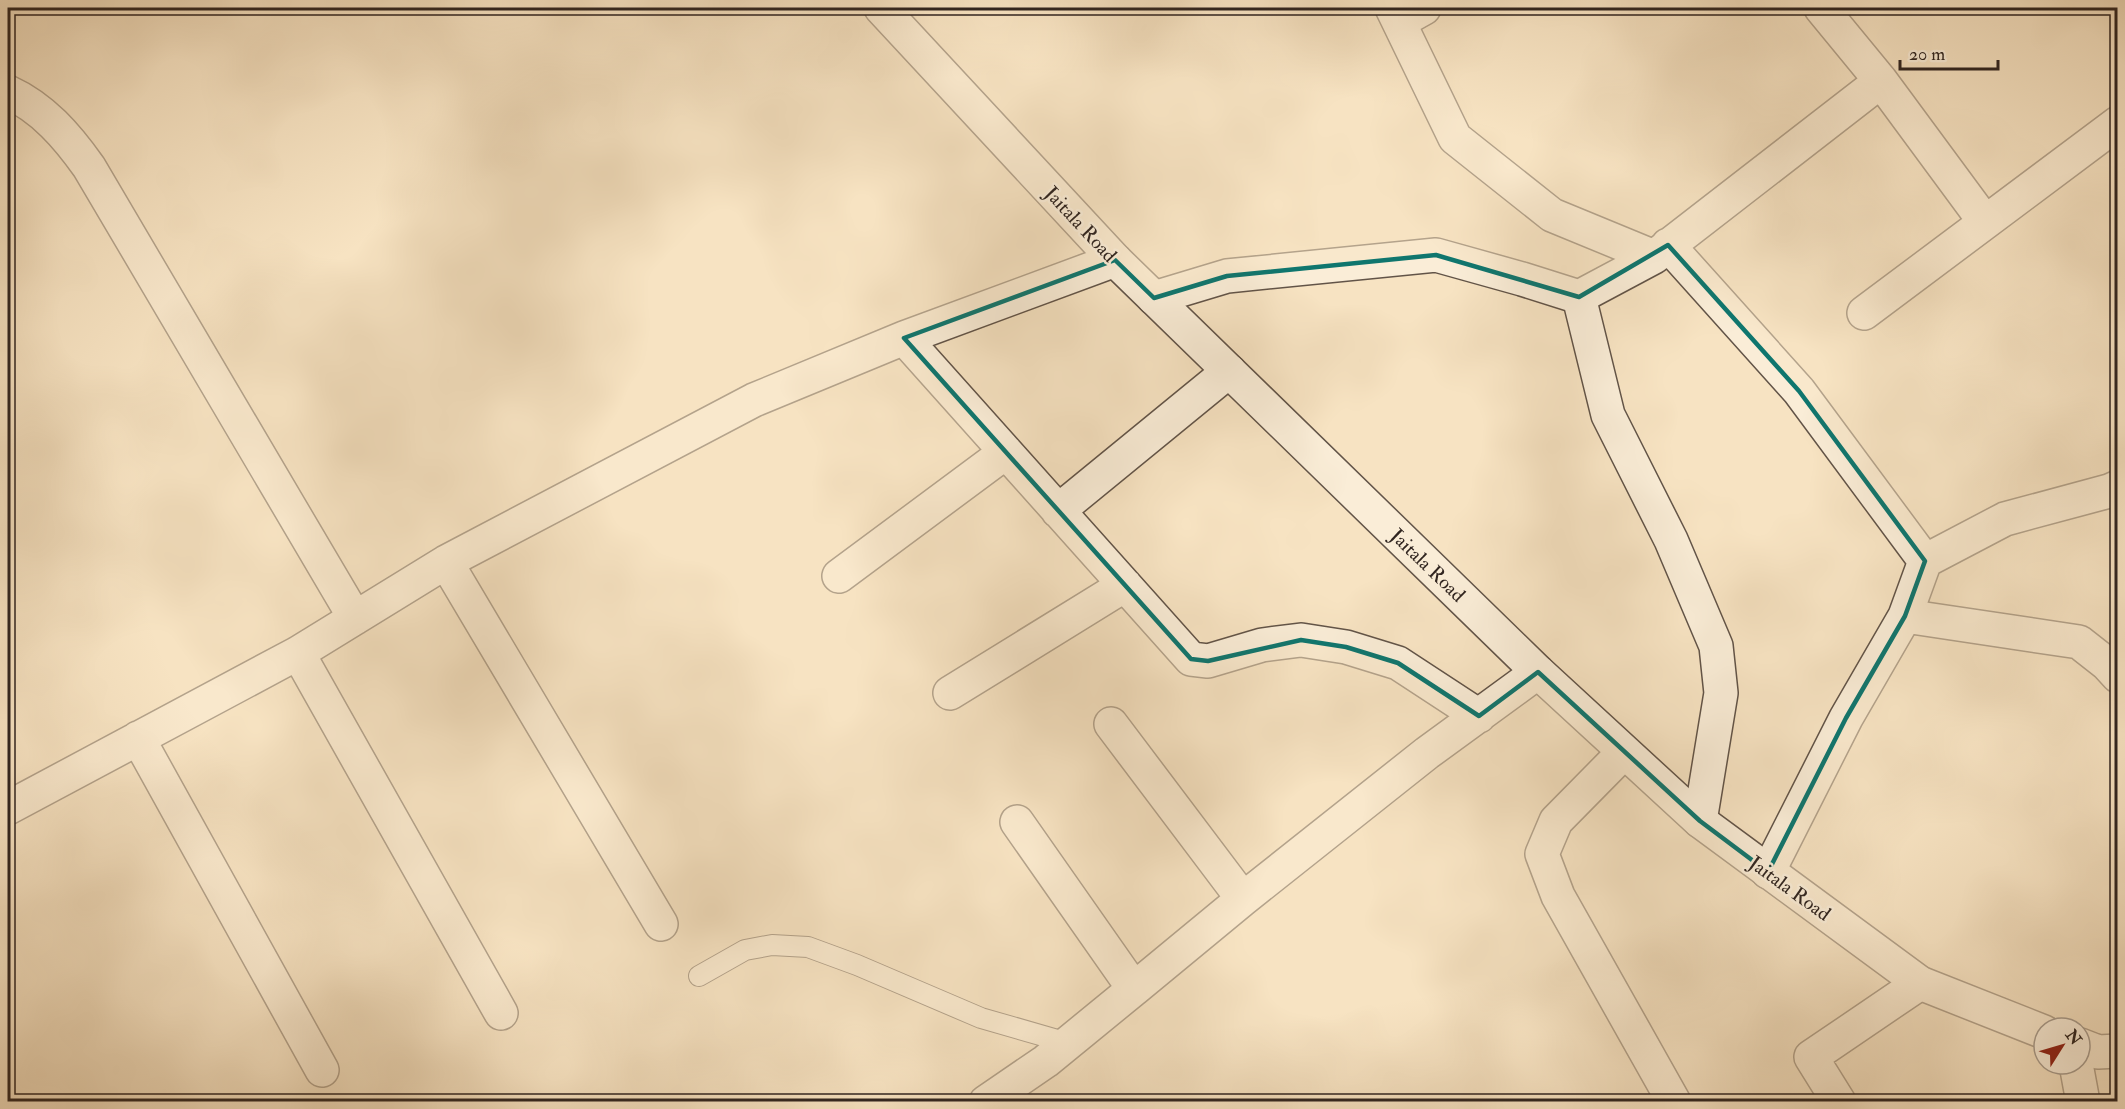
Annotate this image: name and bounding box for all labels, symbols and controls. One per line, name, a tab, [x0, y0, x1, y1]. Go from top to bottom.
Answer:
scale bar	[1900, 33, 1998, 71]
text: 20 m	[1909, 43, 1945, 66]
street label: Jaitala Road	[1038, 180, 1122, 268]
street label: Jaitala Road	[1384, 523, 1471, 608]
street label: Jaitala Road	[1743, 850, 1836, 927]
north arrow	[2032, 1016, 2092, 1076]
text: N	[2060, 1025, 2086, 1050]

